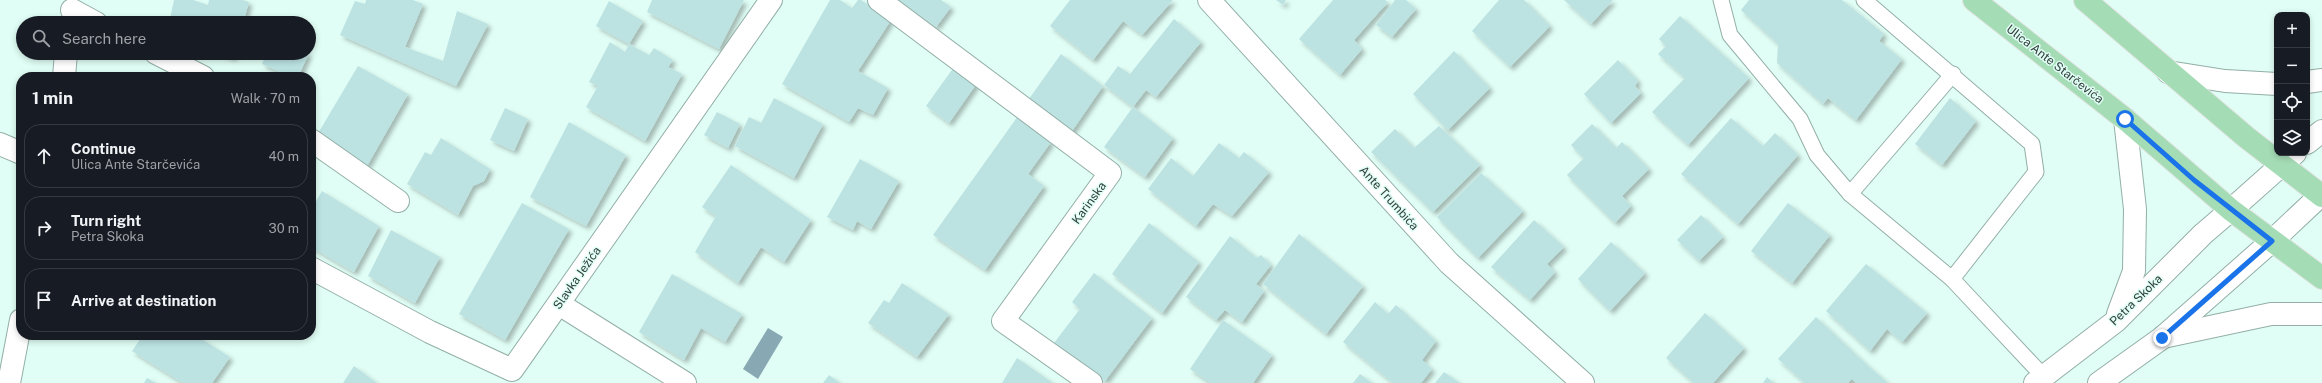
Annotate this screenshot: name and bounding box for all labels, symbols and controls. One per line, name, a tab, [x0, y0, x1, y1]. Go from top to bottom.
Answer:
map controls	[2274, 12, 2310, 156]
button: +	[2274, 12, 2310, 48]
search box	[16, 16, 316, 60]
street label: Ulica Ante Starčevića	[2004, 22, 2106, 106]
icon: search	[30, 27, 52, 49]
text: Search here	[62, 30, 146, 47]
button: −	[2274, 48, 2310, 84]
button: locate	[2274, 84, 2310, 120]
text: 1 min	[32, 88, 73, 108]
text: Walk · 70 m	[231, 91, 300, 106]
route start	[2116, 110, 2134, 128]
button: layers	[2274, 120, 2310, 156]
text: Continue	[71, 140, 136, 157]
icon: ahead	[33, 145, 55, 167]
text: 40 m	[268, 149, 299, 164]
text: Ulica Ante Starčevića	[71, 157, 200, 172]
street label: Ante Trumbića	[1357, 163, 1421, 233]
street label: Karinska	[1069, 179, 1109, 227]
text: Turn right	[71, 212, 141, 229]
icon: right	[33, 217, 55, 239]
text: 30 m	[269, 221, 299, 236]
text: Petra Skoka	[71, 229, 144, 244]
street label: Slavka Ježića	[550, 244, 604, 312]
street label: Petra Skoka	[2107, 272, 2165, 328]
icon: arrive	[33, 289, 55, 311]
text: Arrive at destination	[71, 292, 216, 309]
route end	[2153, 329, 2171, 347]

